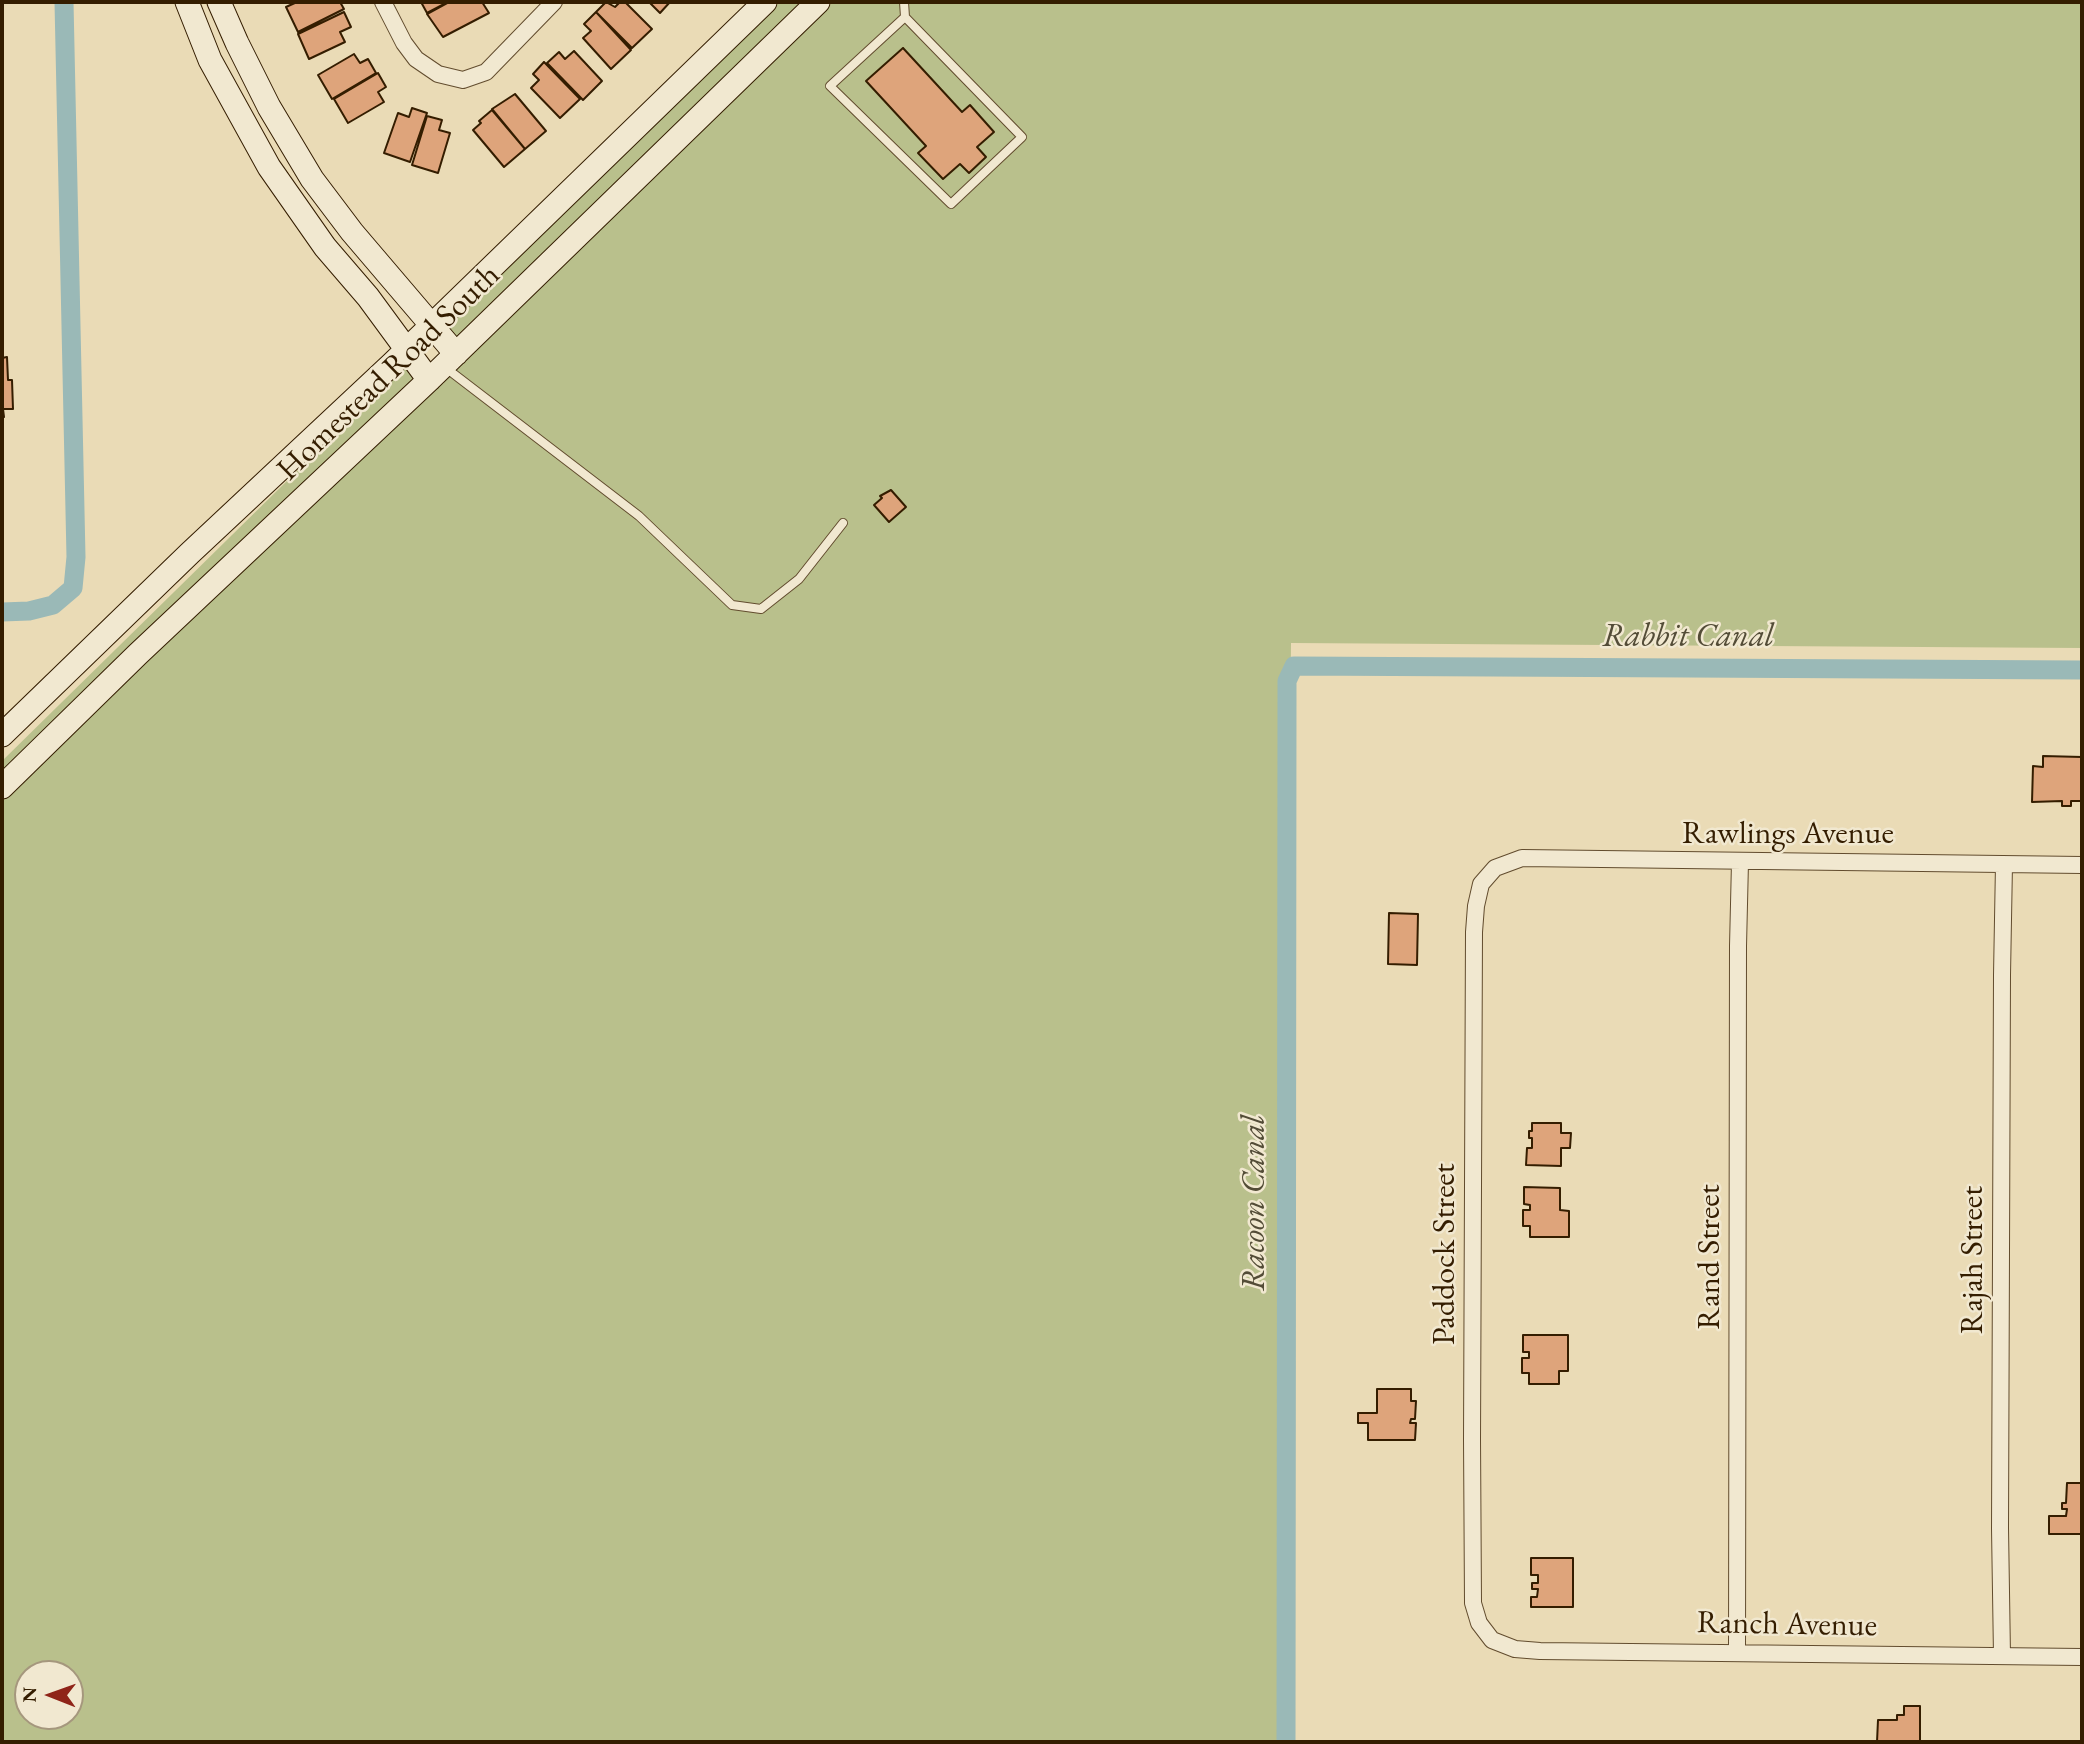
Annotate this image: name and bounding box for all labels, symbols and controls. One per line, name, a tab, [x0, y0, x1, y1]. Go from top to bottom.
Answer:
street label: Homestead Road South	[270, 257, 508, 489]
water label: Rabbit Canal	[1602, 617, 1774, 657]
street label: Rawlings Avenue	[1682, 815, 1894, 853]
water label: Racoon Canal	[1235, 1115, 1275, 1291]
street label: Paddock Street	[1426, 1163, 1464, 1345]
street label: Rand Street	[1691, 1184, 1729, 1330]
street label: Rajah Street	[1954, 1186, 1992, 1334]
street label: Ranch Avenue	[1697, 1604, 1877, 1646]
north arrow	[14, 1660, 84, 1730]
text: N	[17, 1687, 42, 1703]

